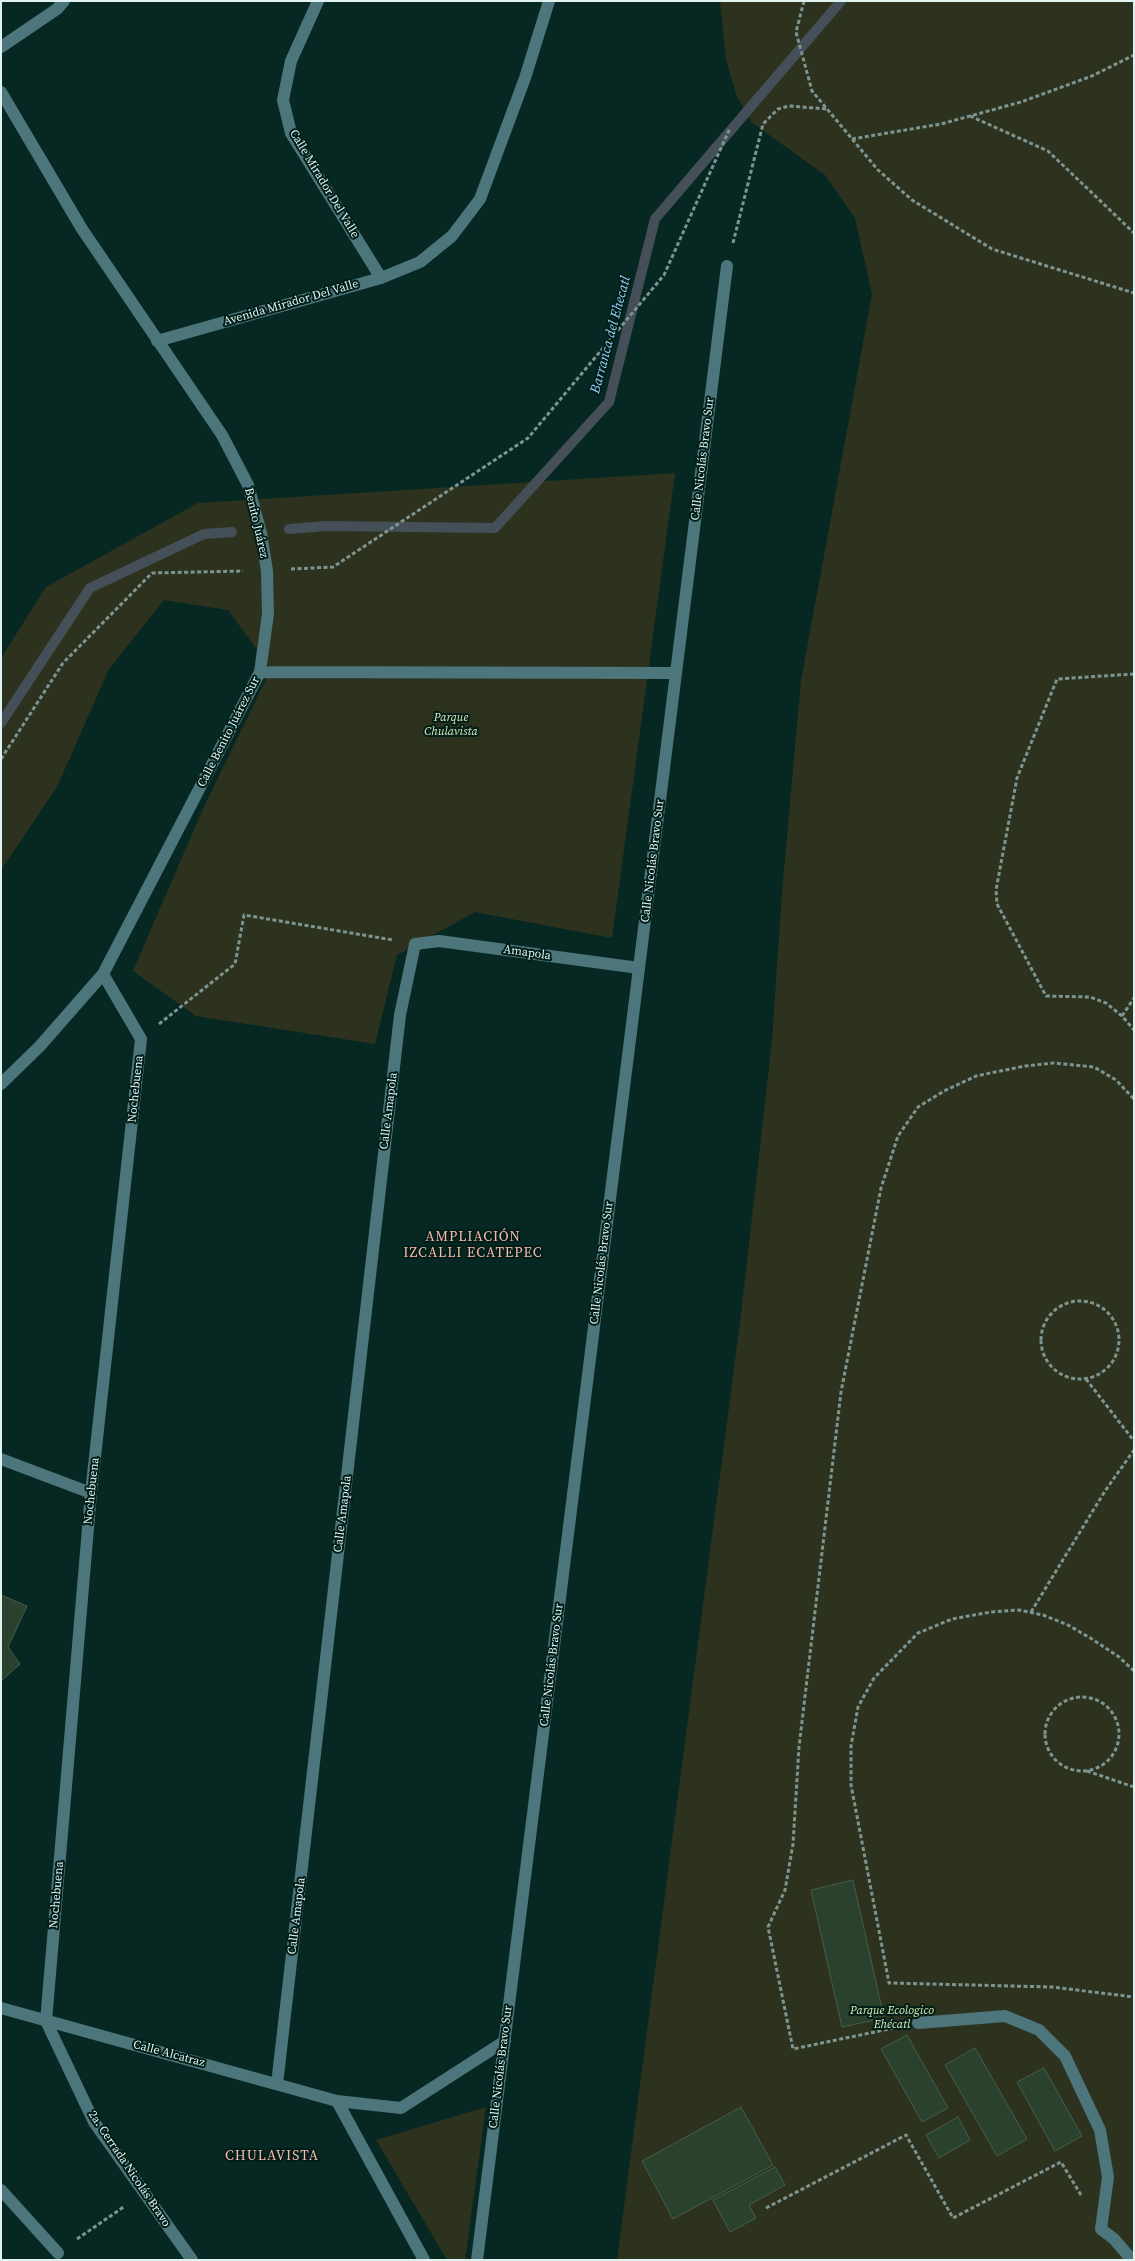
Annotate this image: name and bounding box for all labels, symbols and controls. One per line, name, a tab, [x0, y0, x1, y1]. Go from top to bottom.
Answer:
street label: Calle Mirador Del Valle	[286, 127, 362, 241]
water label: Barranca del Ehecatl	[587, 274, 635, 396]
street label: Avenida Mirador Del Valle	[222, 277, 360, 329]
street label: Calle Nicolás Bravo Sur	[688, 397, 718, 521]
street label: Benito Juárez	[241, 487, 271, 559]
street label: Calle Benito Juárez Sur	[195, 674, 263, 790]
park label: Parque Chulavista	[424, 711, 478, 739]
street label: Calle Nicolás Bravo Sur	[638, 799, 668, 923]
street label: Amapola	[502, 943, 552, 963]
street label: Nochebuena	[125, 1055, 147, 1123]
street label: Calle Amapola	[377, 1072, 401, 1150]
street label: Calle Nicolás Bravo Sur	[587, 1201, 617, 1325]
district label: AMPLIACIÓN IZCALLI ECATEPEC	[401, 1229, 545, 1262]
street label: Nochebuena	[81, 1457, 103, 1525]
street label: Calle Amapola	[331, 1475, 355, 1553]
street label: Calle Nicolás Bravo Sur	[537, 1603, 567, 1727]
street label: Nochebuena	[47, 1861, 67, 1929]
street label: Calle Amapola	[285, 1877, 309, 1955]
park label: Parque Ecologico Ehécatl	[850, 2004, 934, 2032]
street label: Calle Nicolás Bravo Sur	[486, 2005, 516, 2129]
street label: Calle Alcatraz	[132, 2038, 206, 2070]
street label: 2a. Cerrada Nicolás Bravo	[85, 2108, 173, 2230]
district label: CHULAVISTA	[224, 2148, 320, 2164]

